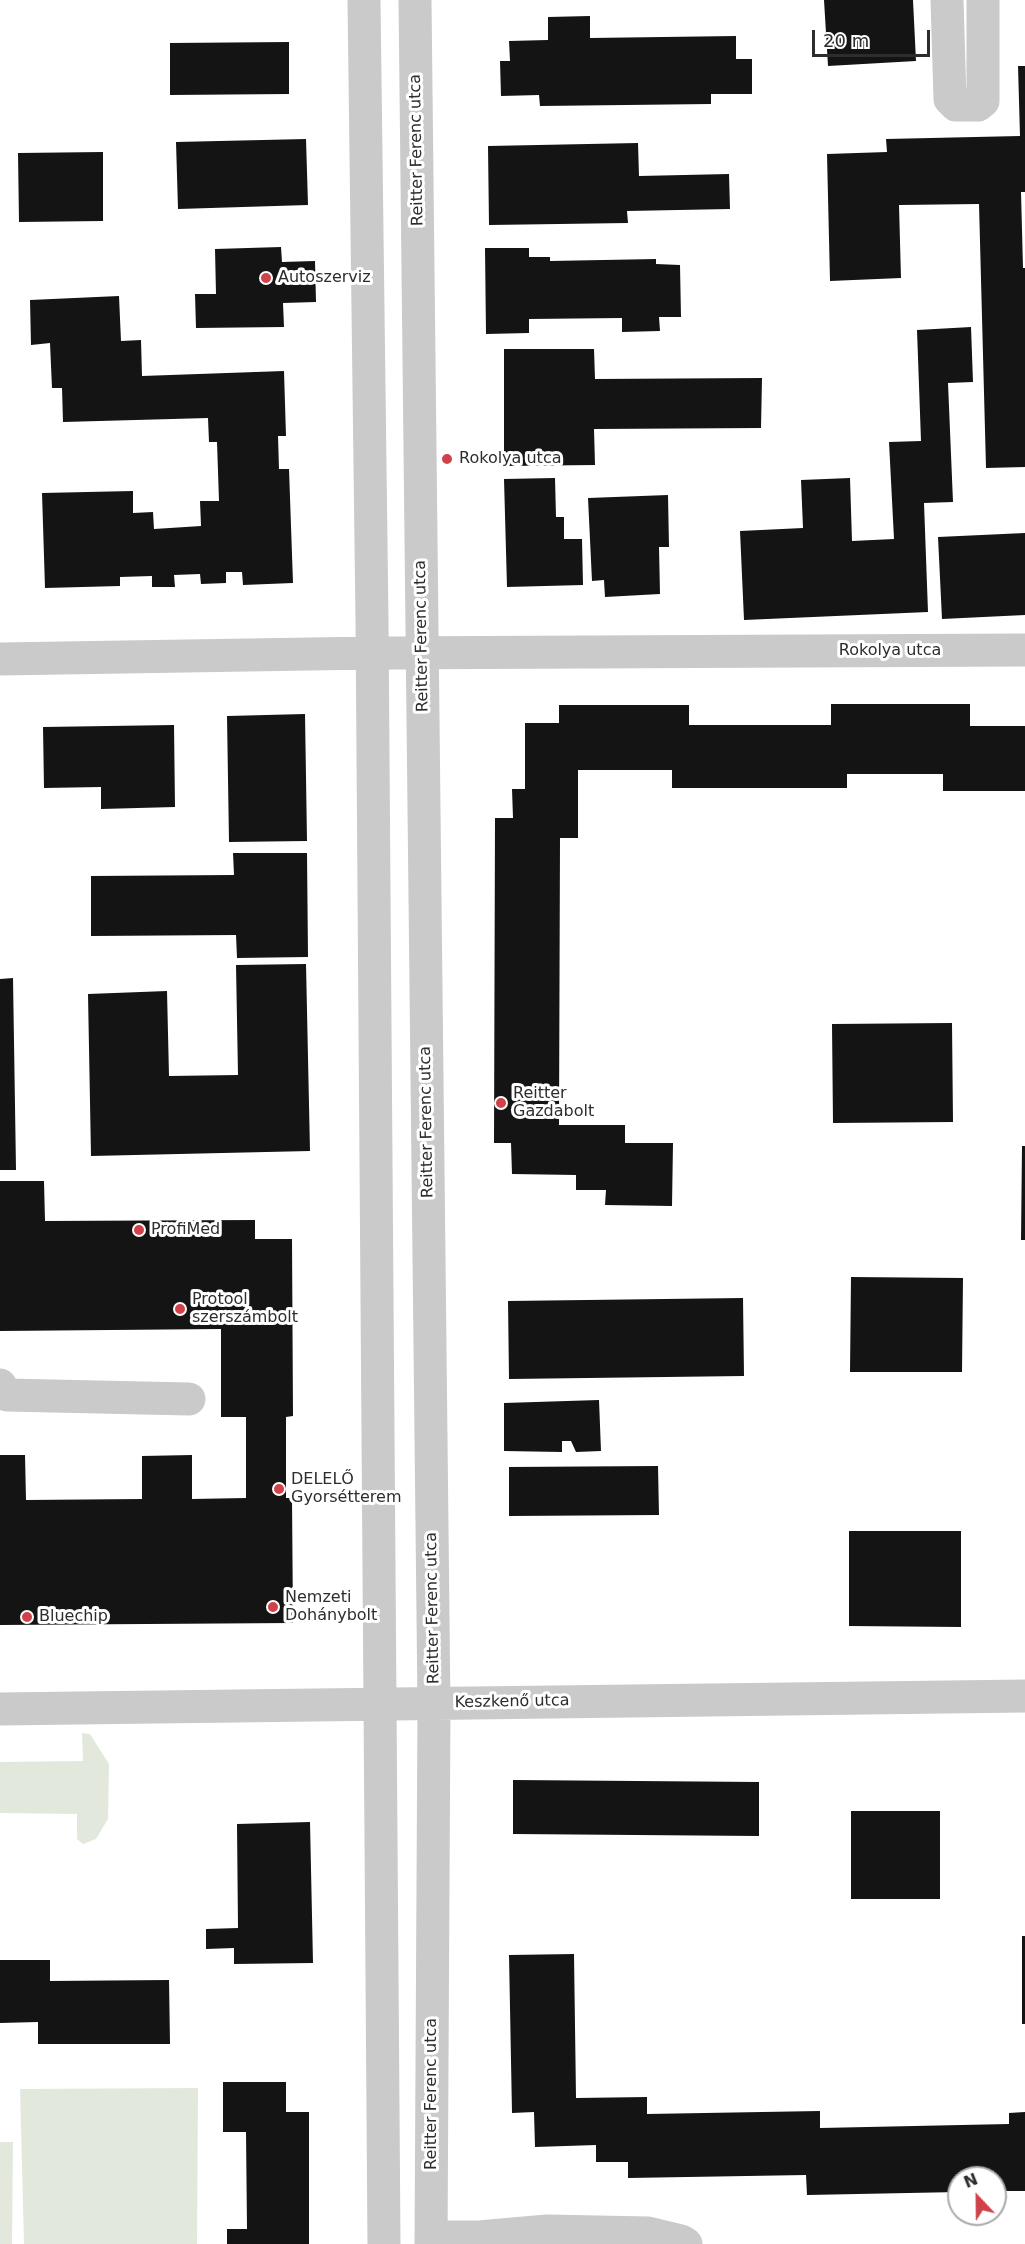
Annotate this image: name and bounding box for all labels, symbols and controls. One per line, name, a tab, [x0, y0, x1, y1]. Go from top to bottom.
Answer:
scale bar	[815, 18, 934, 56]
text: 20 m	[823, 30, 869, 51]
street label: Reitter Ferenc utca	[406, 74, 428, 226]
place label: Autoszerviz	[278, 268, 371, 288]
marker: Autoszerviz	[259, 271, 273, 285]
place label: Rokolya utca	[459, 449, 561, 469]
marker: Rokolya utca	[440, 452, 454, 466]
street label: Reitter Ferenc utca	[411, 560, 433, 712]
street label: Rokolya utca	[839, 641, 941, 661]
street label: Reitter Ferenc utca	[416, 1046, 438, 1198]
place label: Reitter Gazdabolt	[513, 1084, 594, 1122]
marker: Reitter Gazdabolt	[494, 1096, 508, 1110]
place label: ProfiMed	[151, 1220, 220, 1240]
marker: ProfiMed	[132, 1223, 146, 1237]
place label: Protool szerszámbolt	[192, 1290, 298, 1328]
marker: Protool szerszámbolt	[173, 1302, 187, 1316]
place label: DELELŐ Gyorsétterem	[291, 1470, 401, 1508]
marker: DELELŐ Gyorsétterem	[272, 1482, 286, 1496]
street label: Reitter Ferenc utca	[422, 1532, 444, 1684]
place label: Nemzeti Dohánybolt	[285, 1588, 377, 1626]
marker: Nemzeti Dohánybolt	[266, 1600, 280, 1614]
place label: Bluechip	[39, 1607, 108, 1627]
marker: Bluechip	[20, 1610, 34, 1624]
street label: Keszkenő utca	[454, 1691, 570, 1713]
street label: Reitter Ferenc utca	[422, 2018, 442, 2170]
north arrow	[947, 2166, 1007, 2226]
text: N	[961, 2169, 981, 2192]

